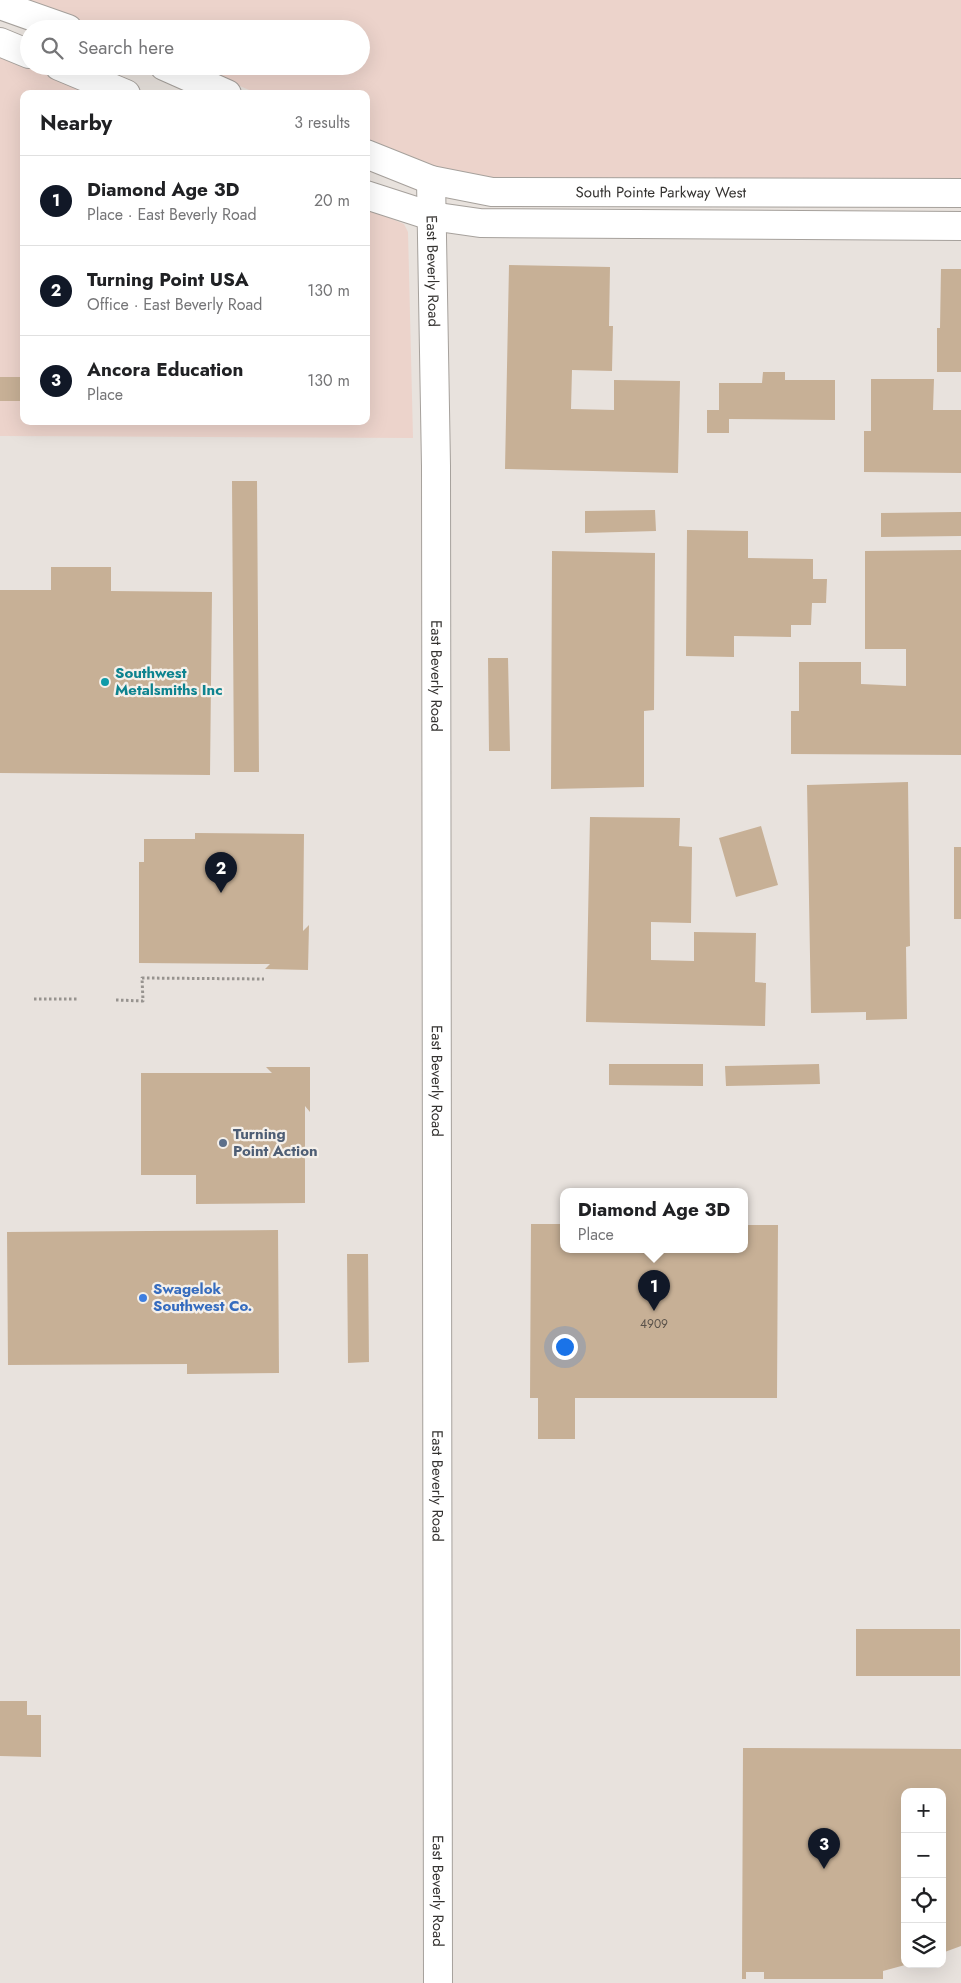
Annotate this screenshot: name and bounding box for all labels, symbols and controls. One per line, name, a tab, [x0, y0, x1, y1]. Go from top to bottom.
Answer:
search box	[20, 20, 370, 75]
icon: search	[38, 34, 66, 62]
text: Search here	[78, 34, 174, 61]
text: Nearby	[40, 108, 112, 138]
text: 3 results	[294, 111, 350, 134]
text: Diamond Age 3D	[87, 176, 239, 203]
street label: South Pointe Parkway West	[576, 181, 746, 204]
text: 1	[52, 189, 60, 212]
text: 20 m	[314, 189, 350, 212]
text: Place · East Beverly Road	[87, 203, 257, 226]
street label: East Beverly Road	[421, 215, 445, 327]
text: Turning Point USA	[87, 266, 249, 293]
text: 2	[51, 279, 61, 302]
text: 130 m	[307, 279, 350, 302]
text: Office · East Beverly Road	[87, 293, 262, 316]
text: Ancora Education	[87, 356, 243, 383]
text: 3	[51, 369, 61, 392]
text: 130 m	[307, 369, 350, 392]
text: Place	[87, 383, 123, 406]
street label: East Beverly Road	[425, 620, 447, 732]
place label: Southwest Metalsmiths Inc	[115, 662, 223, 701]
marker: Southwest Metalsmiths Inc	[99, 676, 111, 688]
pin: 2	[205, 852, 237, 893]
street label: East Beverly Road	[426, 1025, 448, 1137]
place label: Turning Point Action	[233, 1123, 318, 1162]
marker: Turning Point Action	[217, 1137, 229, 1149]
popup	[560, 1188, 748, 1253]
text: Diamond Age 3D	[578, 1196, 730, 1223]
text: Place	[578, 1223, 614, 1246]
pin: 1	[638, 1270, 670, 1311]
place label: Swagelok Southwest Co.	[153, 1278, 252, 1317]
marker: Swagelok Southwest Co.	[137, 1292, 149, 1304]
house number: 4909	[640, 1315, 668, 1333]
your location	[552, 1334, 578, 1360]
street label: East Beverly Road	[426, 1430, 448, 1542]
map controls	[901, 1788, 946, 1968]
button: +	[901, 1788, 946, 1833]
pin: 3	[808, 1828, 840, 1869]
button: −	[901, 1833, 946, 1878]
street label: East Beverly Road	[427, 1835, 449, 1947]
button: locate	[901, 1878, 946, 1923]
button: layers	[901, 1923, 946, 1968]

